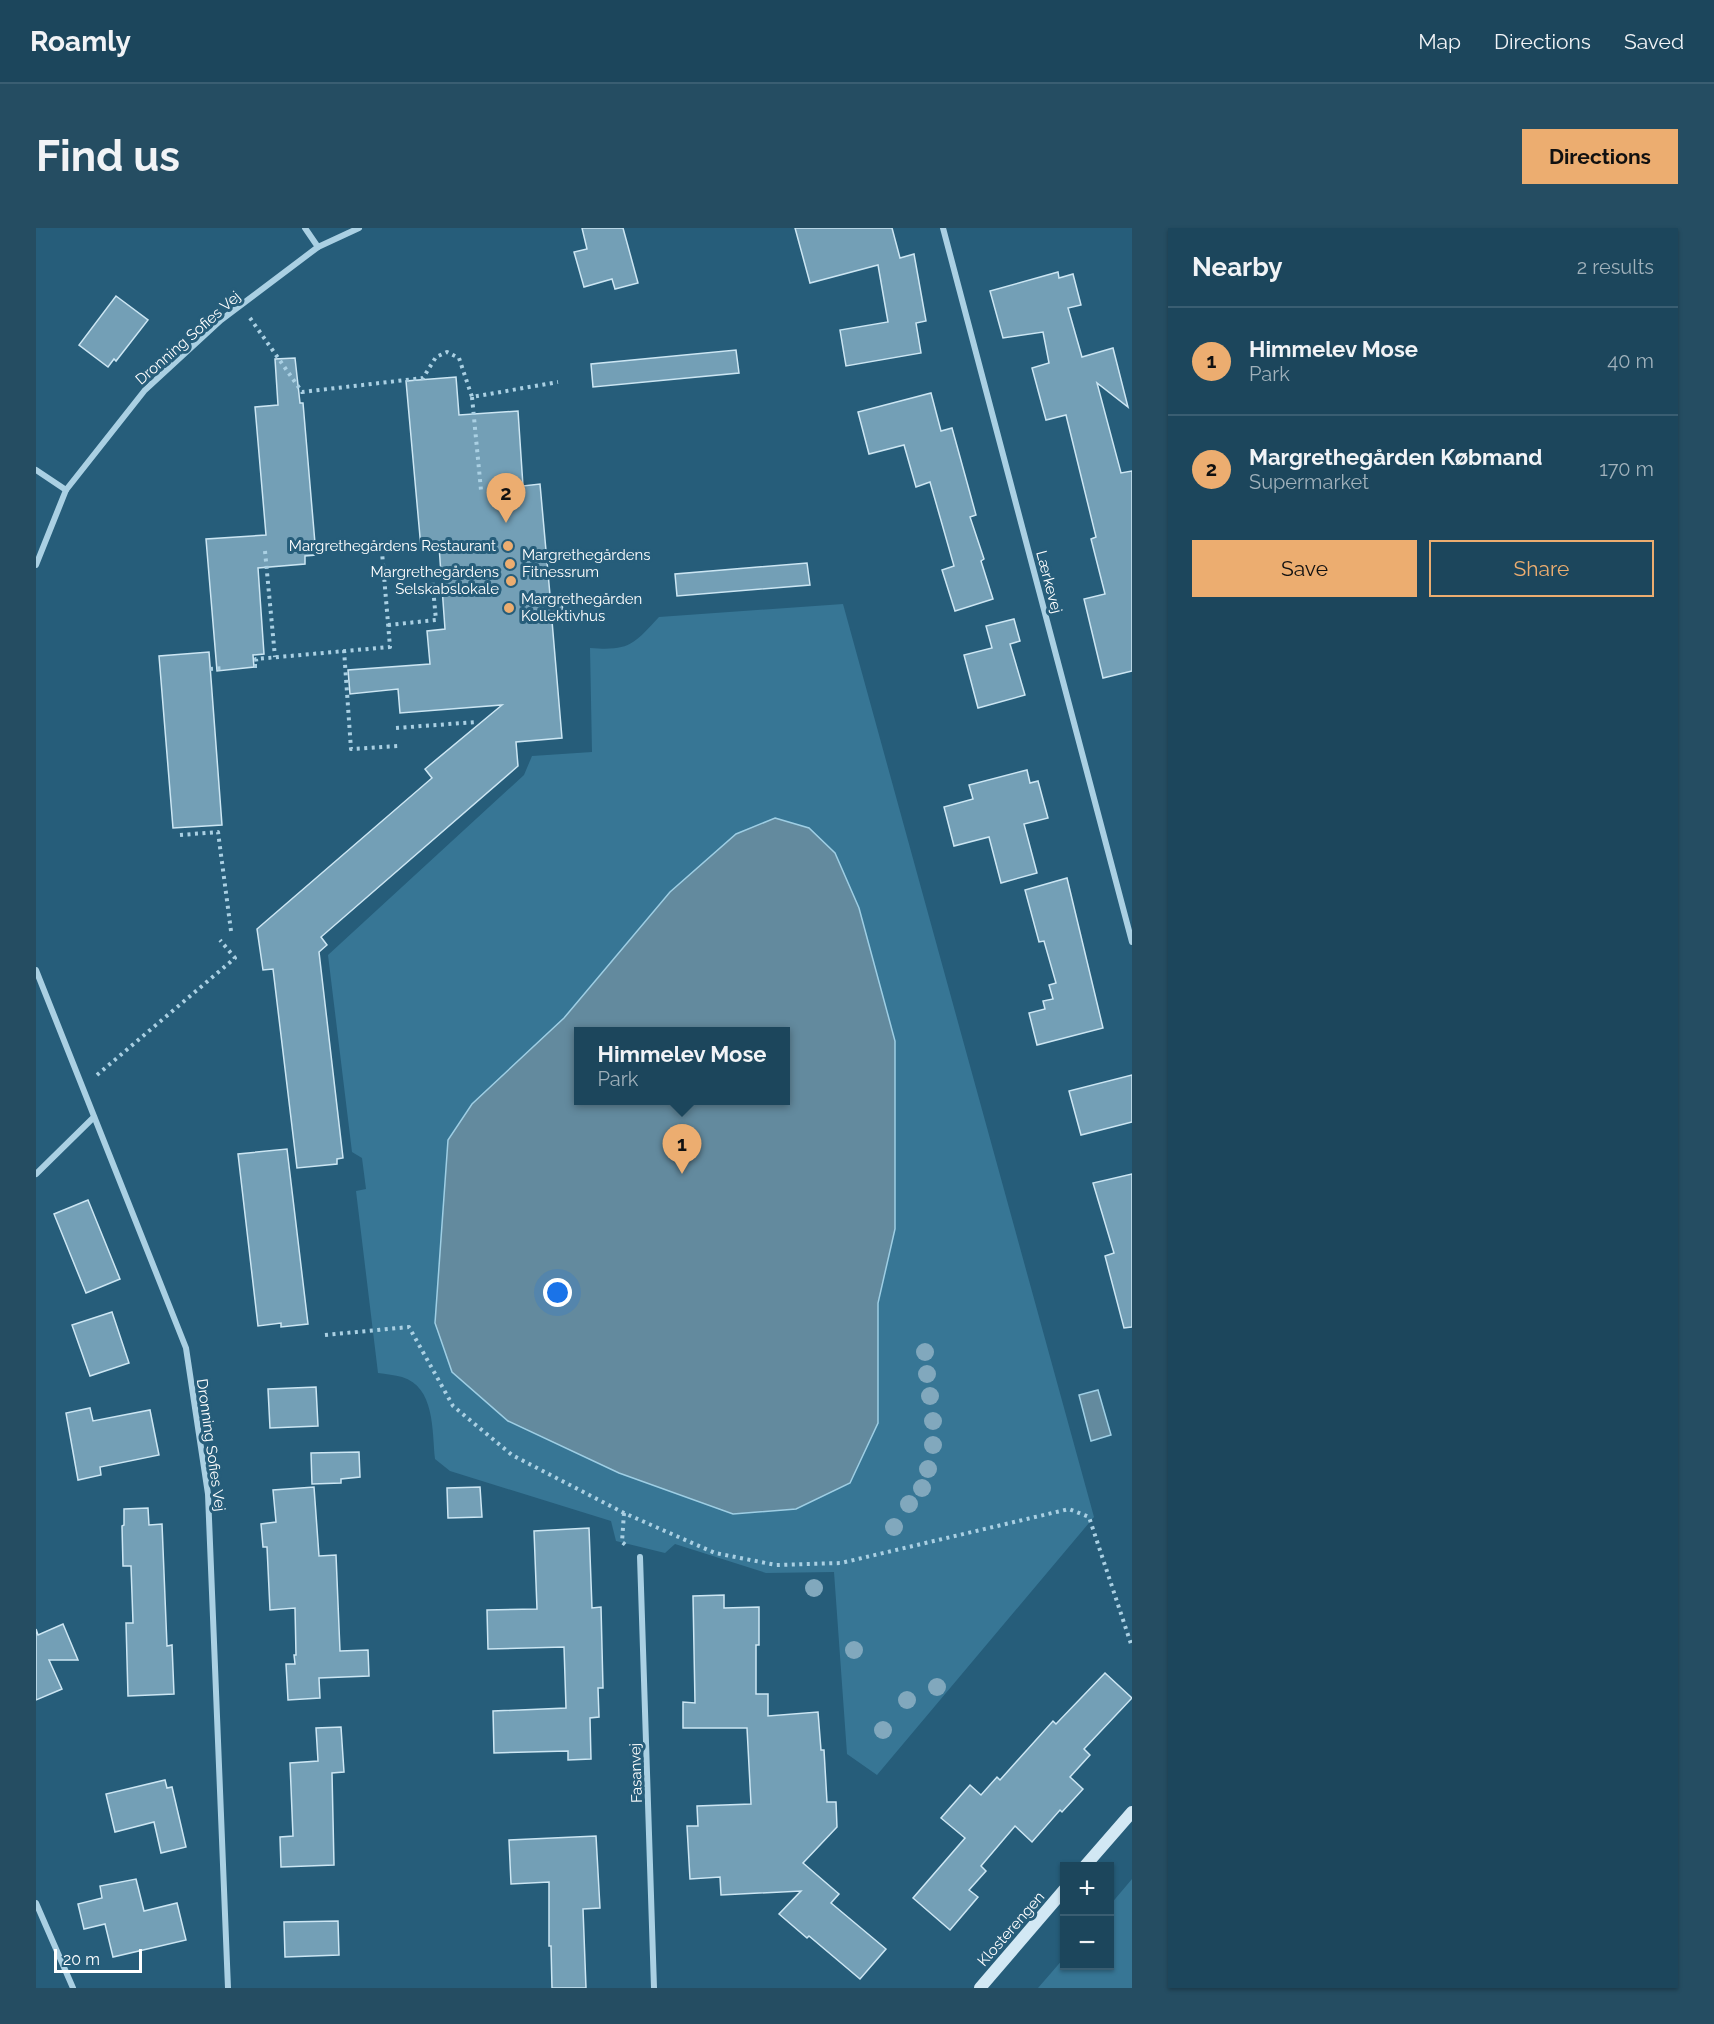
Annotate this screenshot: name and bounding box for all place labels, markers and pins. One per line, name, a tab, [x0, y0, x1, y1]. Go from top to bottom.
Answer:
pin: 2	[486, 474, 526, 523]
place label: Margrethegårdens Restaurant	[289, 537, 496, 555]
marker: Margrethegårdens Restaurant	[501, 539, 515, 553]
place label: Margrethegårdens Fitnessrum	[522, 546, 651, 581]
marker: Margrethegårdens Fitnessrum	[503, 557, 517, 571]
place label: Margrethegårdens Selskabslokale	[370, 563, 499, 598]
marker: Margrethegårdens Selskabslokale	[504, 574, 518, 588]
place label: Margrethegården Kollektivhus	[521, 590, 642, 625]
marker: Margrethegården Kollektivhus	[502, 601, 516, 615]
pin: 1	[662, 1124, 702, 1174]

